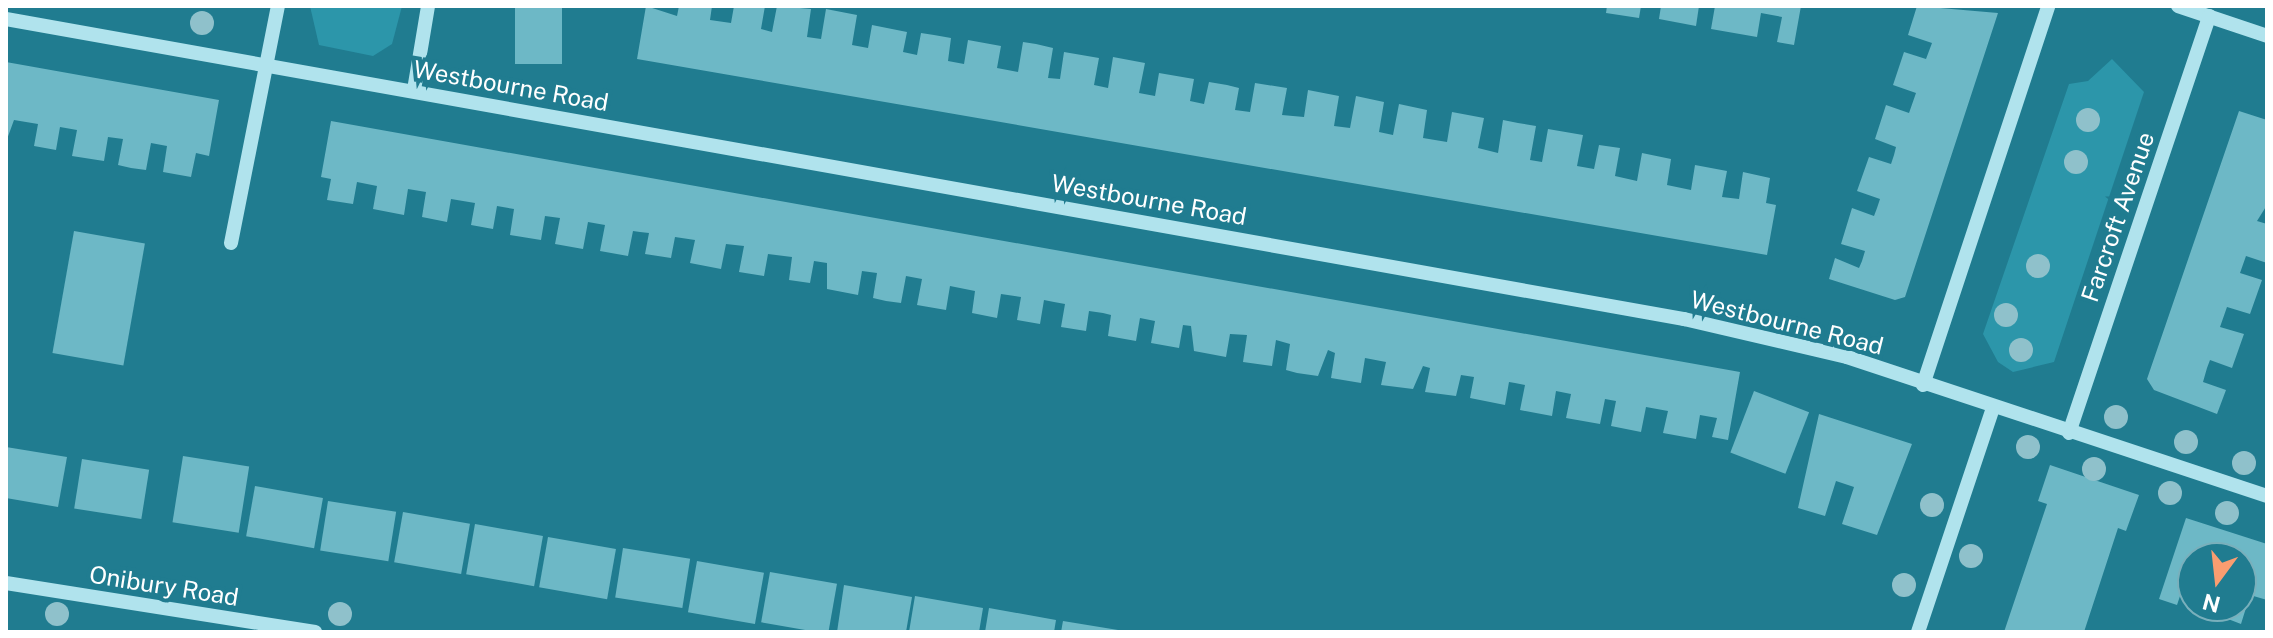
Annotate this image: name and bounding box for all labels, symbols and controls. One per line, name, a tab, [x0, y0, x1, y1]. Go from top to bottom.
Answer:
street label: Westbourne Road	[411, 55, 611, 117]
street label: Farcroft Avenue	[2075, 128, 2161, 306]
street label: Westbourne Road	[1049, 169, 1249, 231]
street label: Westbourne Road	[1687, 285, 1887, 361]
north arrow	[2177, 542, 2257, 622]
street label: Onibury Road	[87, 560, 241, 612]
text: N	[2200, 588, 2223, 618]

